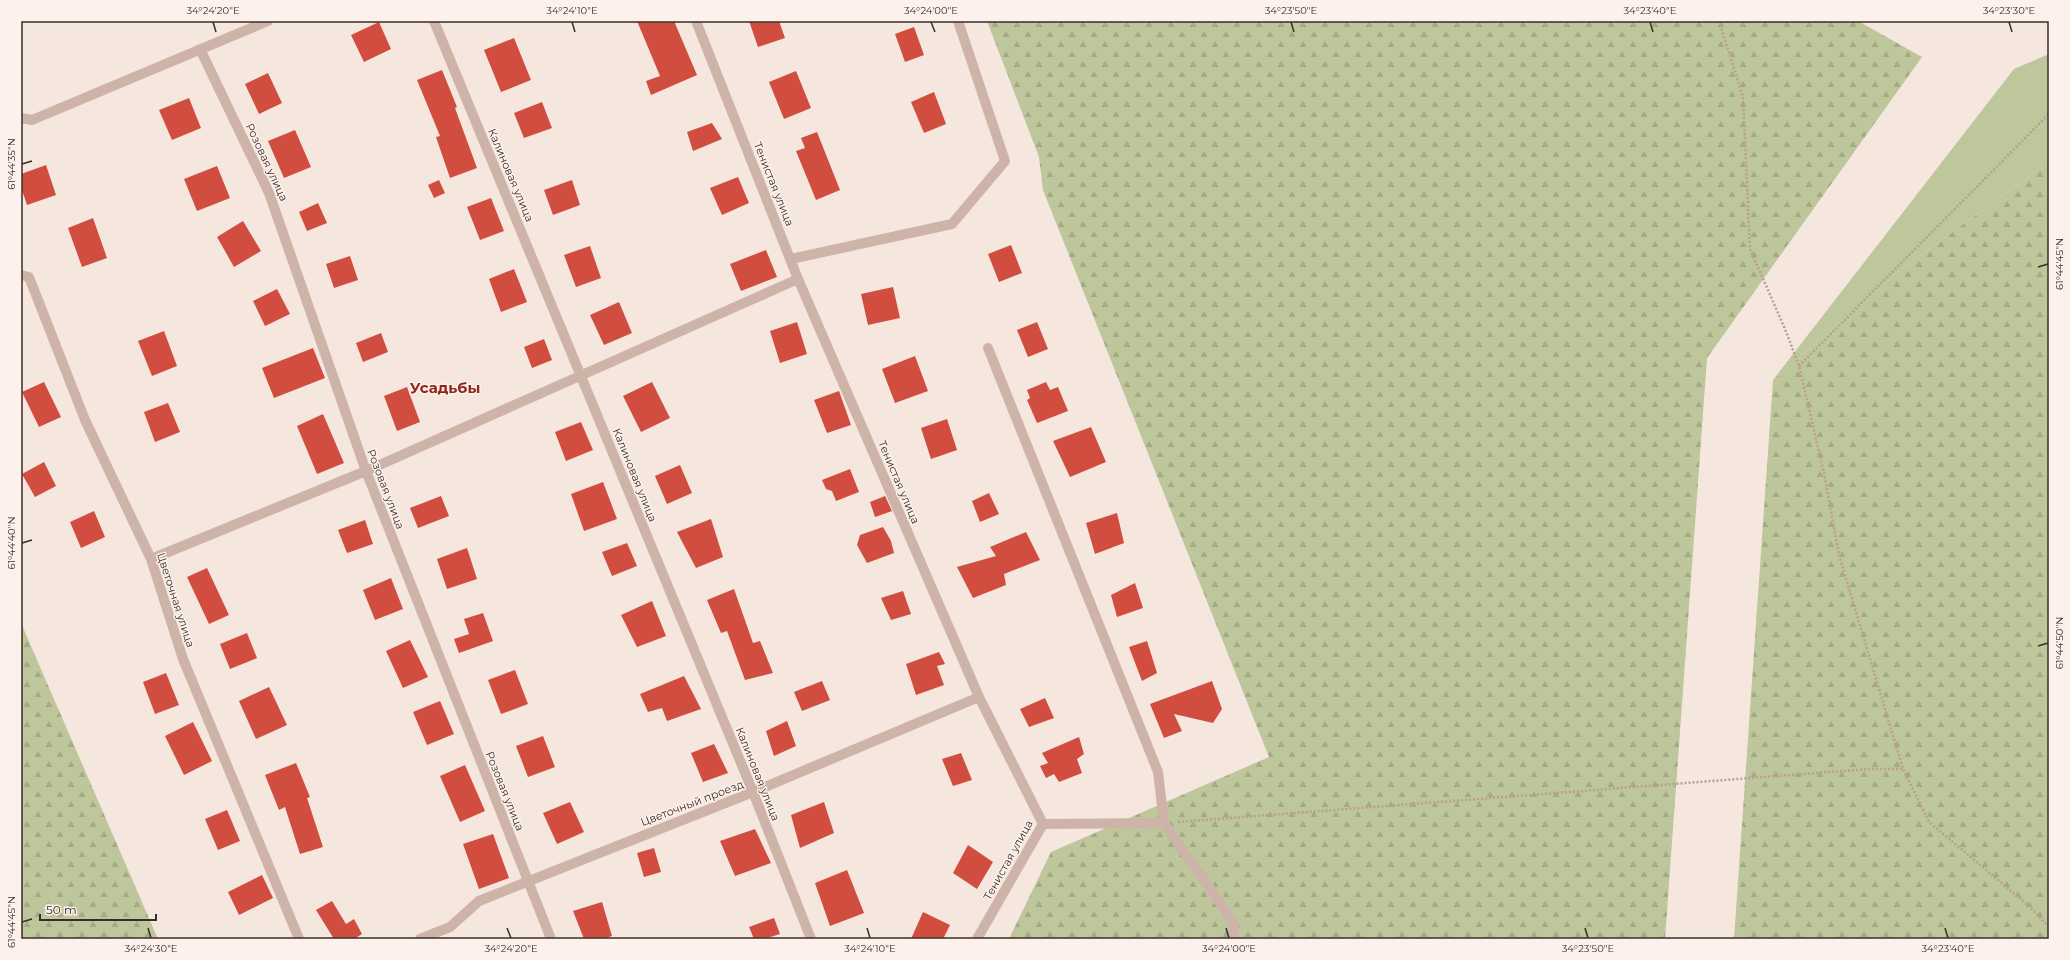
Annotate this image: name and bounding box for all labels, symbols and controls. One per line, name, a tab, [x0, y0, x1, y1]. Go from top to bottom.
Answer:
text: 34°24'20"E	[186, 4, 240, 17]
text: 34°24'10"E	[546, 4, 598, 17]
text: 34°24'00"E	[904, 4, 958, 17]
text: 34°23'50"E	[1265, 4, 1318, 17]
text: 34°23'40"E	[1623, 4, 1677, 17]
text: 34°23'30"E	[1983, 4, 2036, 17]
street label: Розовая улица	[243, 121, 291, 203]
street label: Калиновая улица	[485, 126, 537, 224]
text: 61°44'35"N	[5, 138, 18, 190]
street label: Тенистая улица	[751, 140, 797, 228]
text: 61°44'45"N	[2053, 238, 2066, 290]
district label: Усадьбы	[410, 378, 480, 397]
street label: Калиновая улица	[610, 426, 660, 524]
street label: Тенистая улица	[875, 438, 923, 526]
street label: Розовая улица	[364, 447, 408, 531]
text: 61°44'40"N	[5, 516, 18, 570]
street label: Цветочная улица	[154, 551, 198, 649]
text: 61°44'50"N	[2053, 617, 2066, 669]
street label: Калиновая улица	[733, 725, 783, 823]
street label: Розовая улица	[483, 749, 527, 833]
street label: Цветочный проезд	[639, 777, 745, 829]
street label: Тенистая улица	[980, 818, 1036, 902]
text: 61°44'45"N	[5, 896, 18, 948]
scale bar	[40, 896, 156, 922]
text: 50 m	[46, 902, 77, 917]
text: 34°24'30"E	[124, 942, 178, 955]
text: 34°24'20"E	[484, 942, 538, 955]
text: 34°24'10"E	[844, 942, 896, 955]
text: 34°24'00"E	[1202, 942, 1256, 955]
text: 34°23'50"E	[1562, 942, 1615, 955]
text: 34°23'40"E	[1921, 942, 1975, 955]

